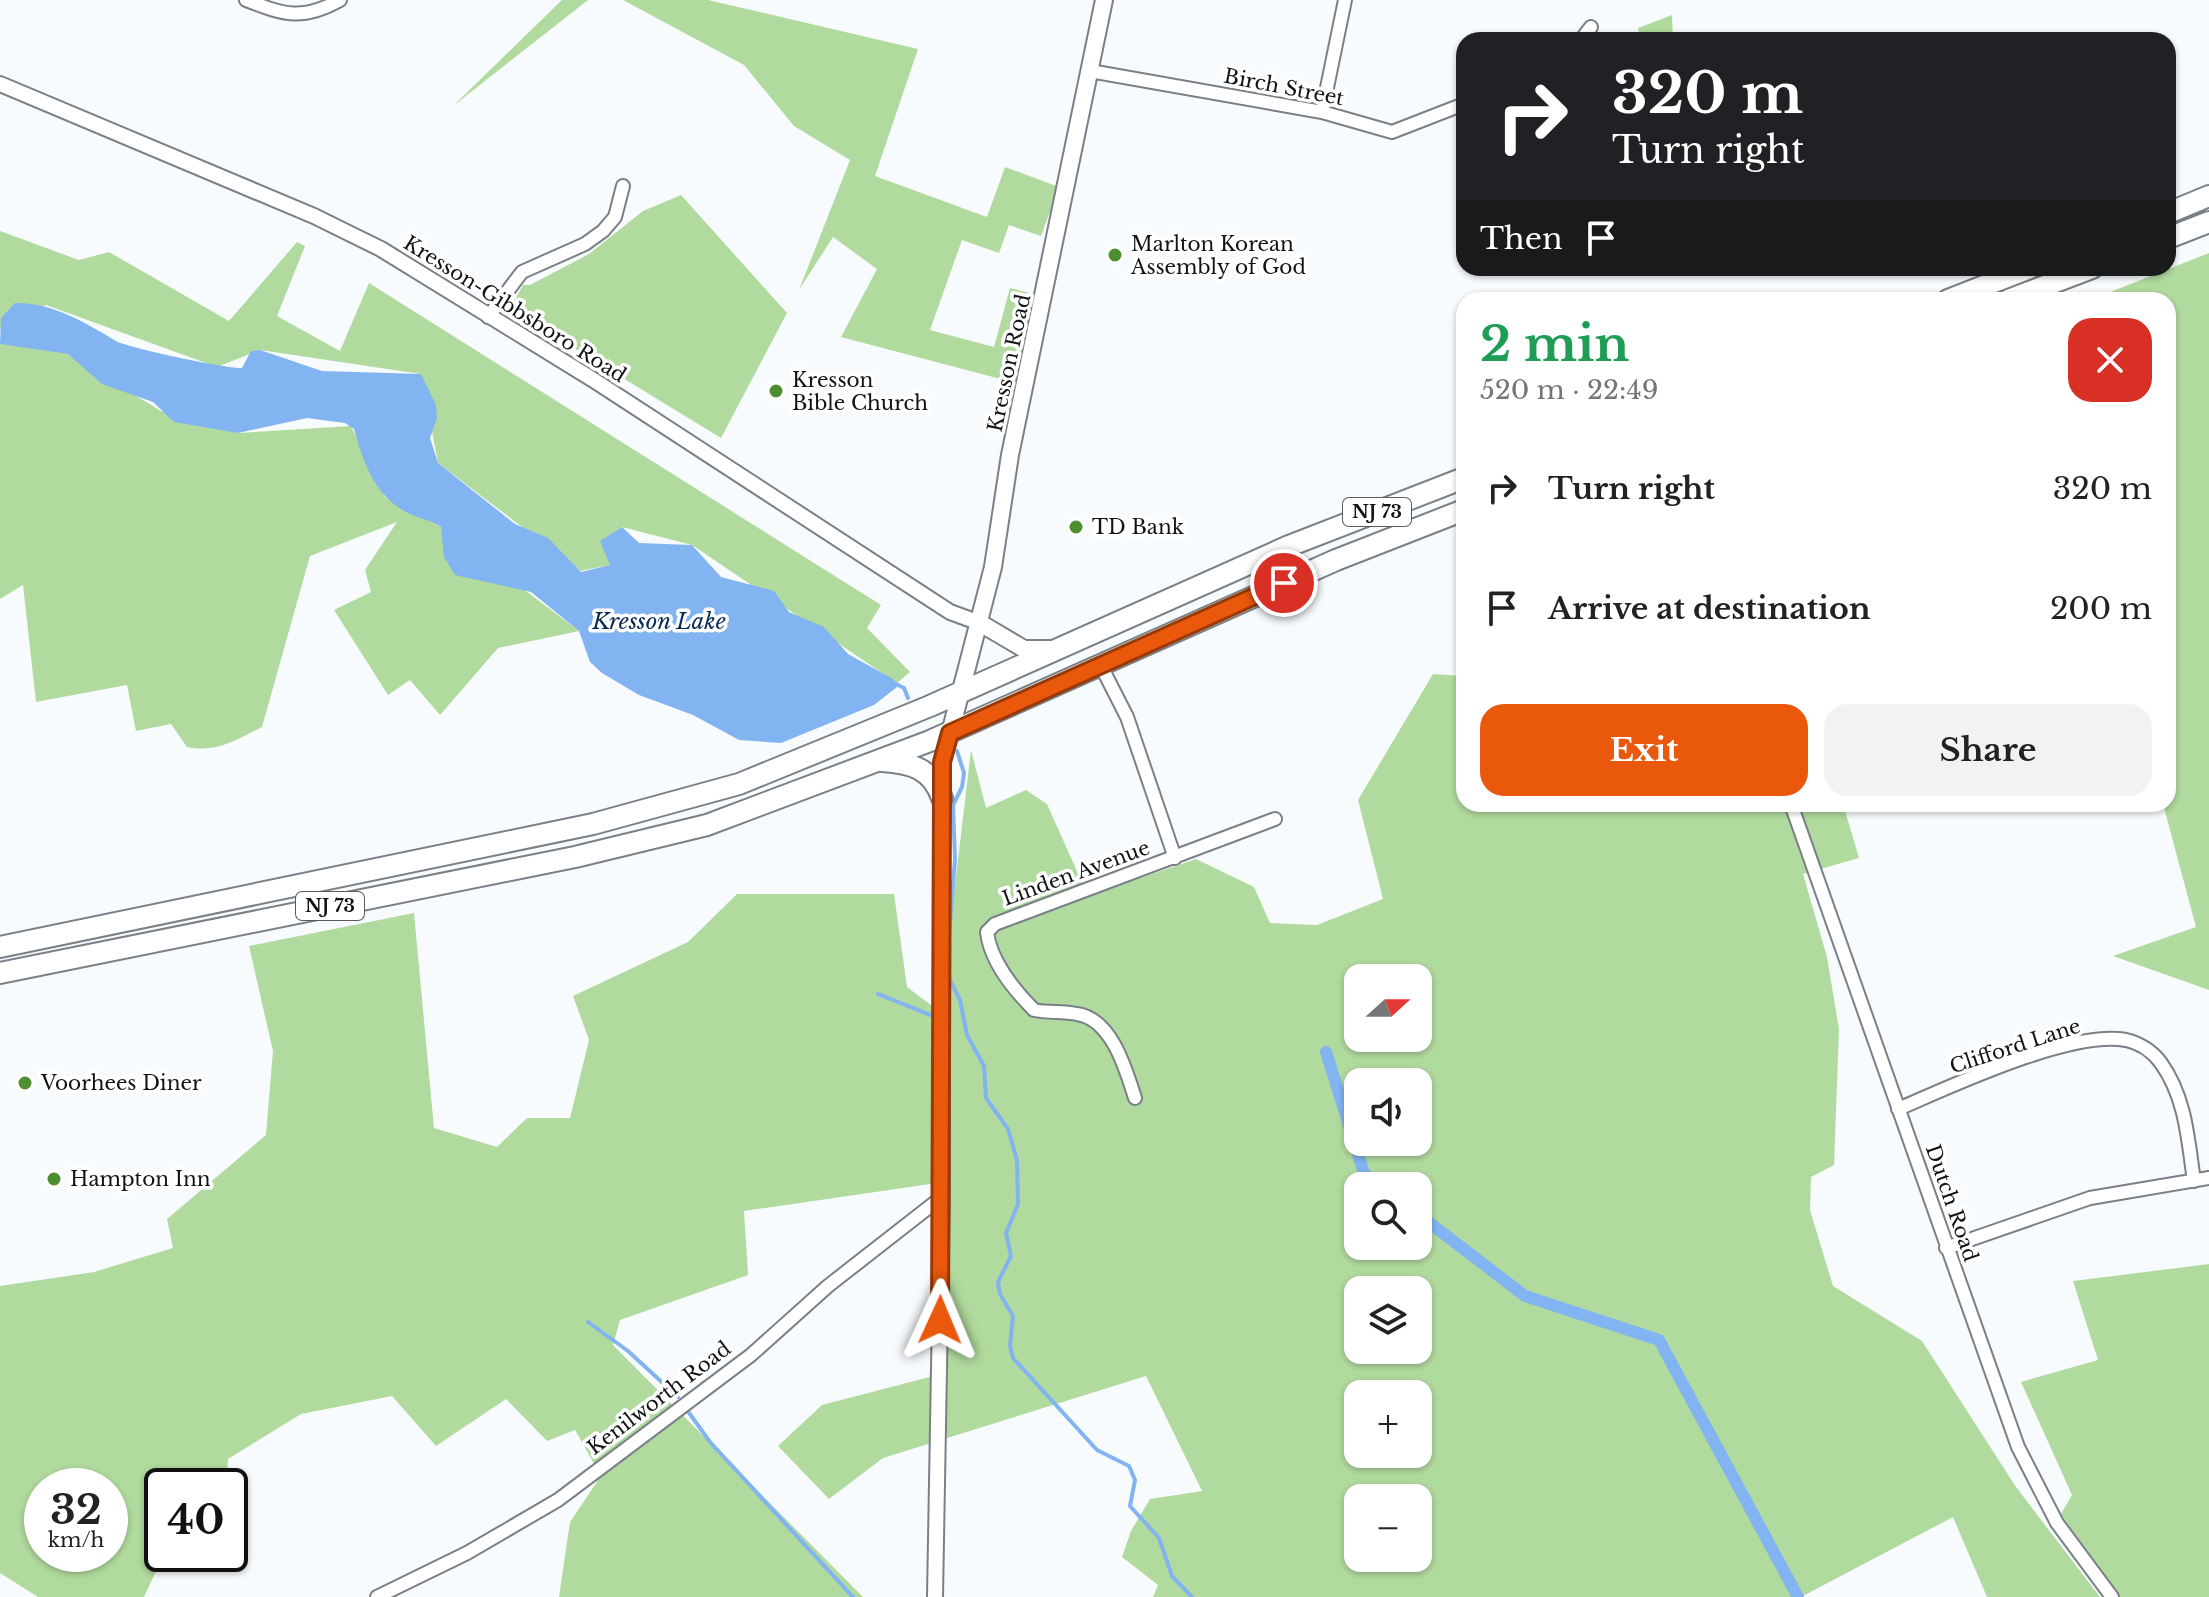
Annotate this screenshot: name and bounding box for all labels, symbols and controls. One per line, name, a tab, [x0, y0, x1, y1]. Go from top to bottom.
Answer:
text: 320 m	[1612, 59, 1803, 128]
street label: Birch Street	[1222, 64, 1347, 110]
icon: right	[1480, 64, 1584, 168]
text: Turn right	[1612, 128, 1805, 173]
icon: arrive	[1579, 216, 1623, 260]
text: Then	[1480, 220, 1563, 257]
street label: Kresson-Gibbsboro Road	[399, 231, 631, 387]
place label: Marlton Korean Assembly of God	[1130, 232, 1306, 279]
marker: Marlton Korean Assembly of God	[1106, 246, 1124, 264]
street label: Kresson Road	[983, 292, 1035, 434]
text: 2 min	[1480, 314, 1629, 374]
button: close	[2068, 318, 2152, 402]
place label: Kresson Bible Church	[792, 368, 928, 415]
text: 520 m · 22:49	[1480, 374, 1658, 406]
marker: Kresson Bible Church	[767, 382, 785, 400]
icon: right	[1480, 466, 1524, 510]
text: Turn right	[1548, 470, 1715, 507]
text: 320 m	[2053, 470, 2152, 507]
road number: NJ 73	[1343, 498, 1411, 526]
place label: TD Bank	[1092, 515, 1185, 539]
marker: TD Bank	[1067, 518, 1085, 536]
pin	[1250, 549, 1318, 617]
icon: arrive	[1262, 561, 1306, 605]
icon: arrive	[1480, 586, 1524, 630]
text: Arrive at destination	[1548, 590, 1871, 627]
text: 200 m	[2050, 590, 2152, 627]
water label: Kresson Lake	[591, 608, 726, 635]
button: Exit	[1480, 704, 1808, 796]
button: Share	[1824, 704, 2152, 796]
street label: Linden Avenue	[999, 835, 1153, 911]
road number: NJ 73	[296, 892, 364, 920]
north arrow	[1344, 964, 1432, 1052]
map controls	[1344, 964, 1432, 1572]
street label: Clifford Lane	[1947, 1014, 2083, 1078]
button: sound	[1344, 1068, 1432, 1156]
place label: Voorhees Diner	[40, 1071, 202, 1095]
marker: Voorhees Diner	[16, 1074, 34, 1092]
street label: Dutch Road	[1921, 1141, 1983, 1265]
place label: Hampton Inn	[70, 1167, 211, 1191]
marker: Hampton Inn	[45, 1170, 63, 1188]
button: search	[1344, 1172, 1432, 1260]
button: layers	[1344, 1276, 1432, 1364]
position arrow	[898, 1278, 982, 1362]
street label: Kenilworth Road	[583, 1336, 735, 1460]
button: +	[1344, 1380, 1432, 1468]
speed limit sign: 40	[144, 1468, 248, 1572]
button: −	[1344, 1484, 1432, 1572]
text: 32	[50, 1485, 102, 1535]
text: km/h	[48, 1528, 104, 1552]

